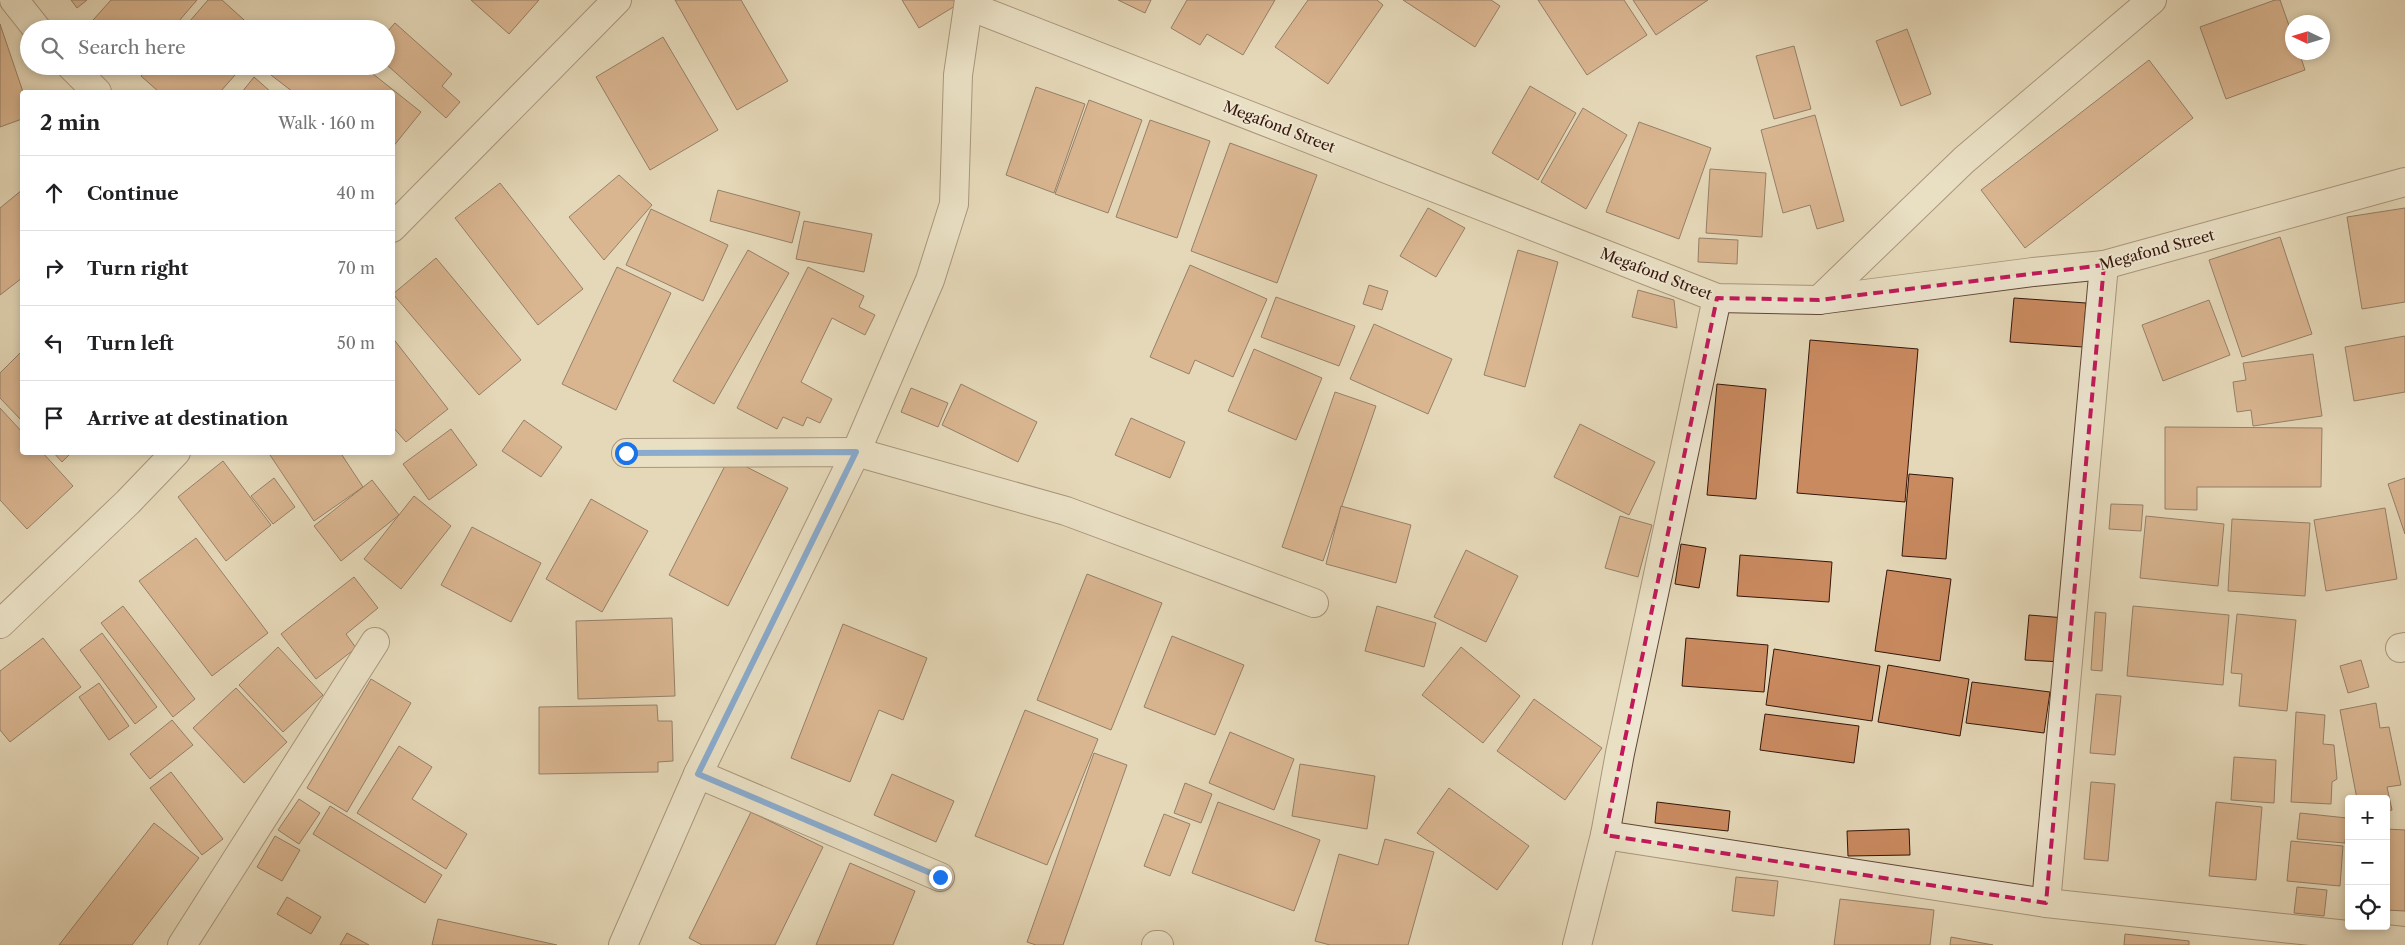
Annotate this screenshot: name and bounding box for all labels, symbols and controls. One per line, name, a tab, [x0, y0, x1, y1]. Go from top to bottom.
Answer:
north arrow	[2285, 15, 2330, 60]
search box	[20, 20, 395, 75]
icon: search	[38, 34, 66, 62]
text: Search here	[78, 36, 186, 59]
street label: Megafond Street	[1221, 96, 1338, 157]
text: 2 min	[40, 110, 100, 135]
text: Walk · 160 m	[278, 113, 375, 133]
icon: ahead	[40, 179, 68, 207]
text: Continue	[87, 182, 179, 205]
text: 40 m	[336, 183, 375, 203]
street label: Megafond Street	[2097, 225, 2217, 274]
street label: Megafond Street	[1598, 243, 1715, 304]
icon: right	[40, 254, 68, 282]
text: Turn right	[87, 257, 188, 280]
text: 70 m	[338, 258, 375, 278]
icon: left	[40, 329, 68, 357]
text: Turn left	[87, 332, 174, 355]
text: 50 m	[337, 333, 375, 353]
icon: arrive	[40, 404, 68, 432]
text: Arrive at destination	[87, 407, 288, 430]
route start	[615, 442, 638, 465]
map controls	[2345, 795, 2390, 930]
button: +	[2345, 795, 2390, 840]
button: −	[2345, 840, 2390, 885]
route end	[929, 866, 952, 889]
button: locate	[2345, 885, 2390, 930]

